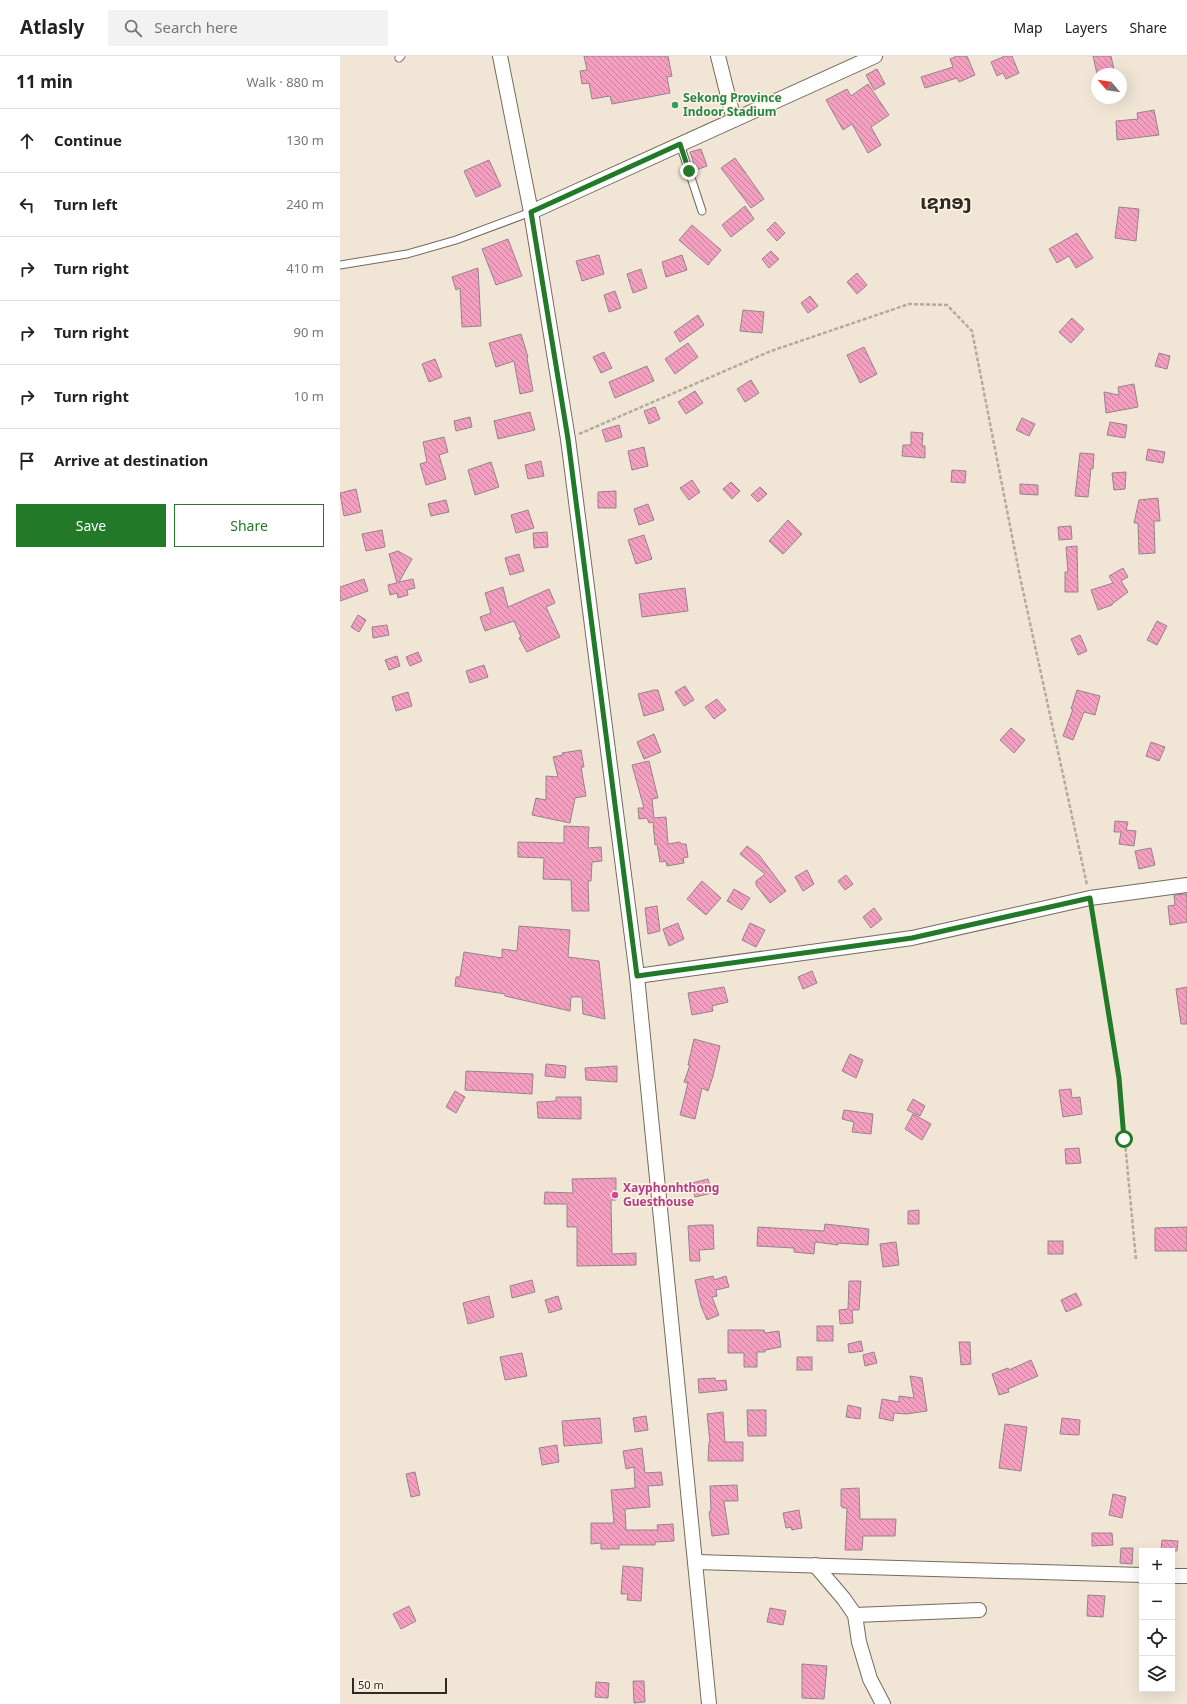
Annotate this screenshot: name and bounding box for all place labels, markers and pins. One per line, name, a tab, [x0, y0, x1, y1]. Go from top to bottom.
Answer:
place label: Sekong Province Indoor Stadium	[683, 88, 782, 122]
marker: Sekong Province Indoor Stadium	[670, 100, 680, 110]
place label: Xayphonhthong Guesthouse	[623, 1178, 719, 1212]
marker: Xayphonhthong Guesthouse	[610, 1190, 620, 1200]

